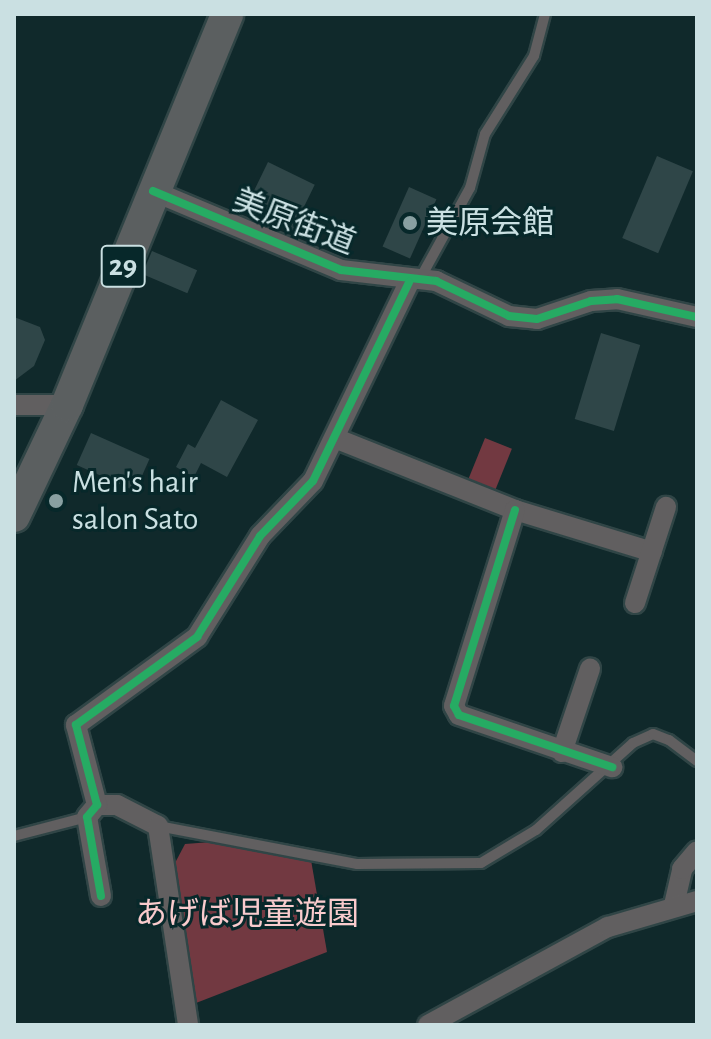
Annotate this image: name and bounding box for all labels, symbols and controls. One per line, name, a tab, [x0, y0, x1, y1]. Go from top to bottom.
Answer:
street label: 美原街道	[227, 181, 361, 263]
place label: 美原会館	[426, 204, 554, 242]
marker: 美原会館	[401, 214, 419, 232]
road number: 29	[99, 240, 147, 292]
place label: Men's hair salon Sato	[72, 464, 198, 539]
marker: Men's hair salon Sato	[47, 492, 65, 510]
park label: あげば児童遊園	[135, 895, 359, 933]

